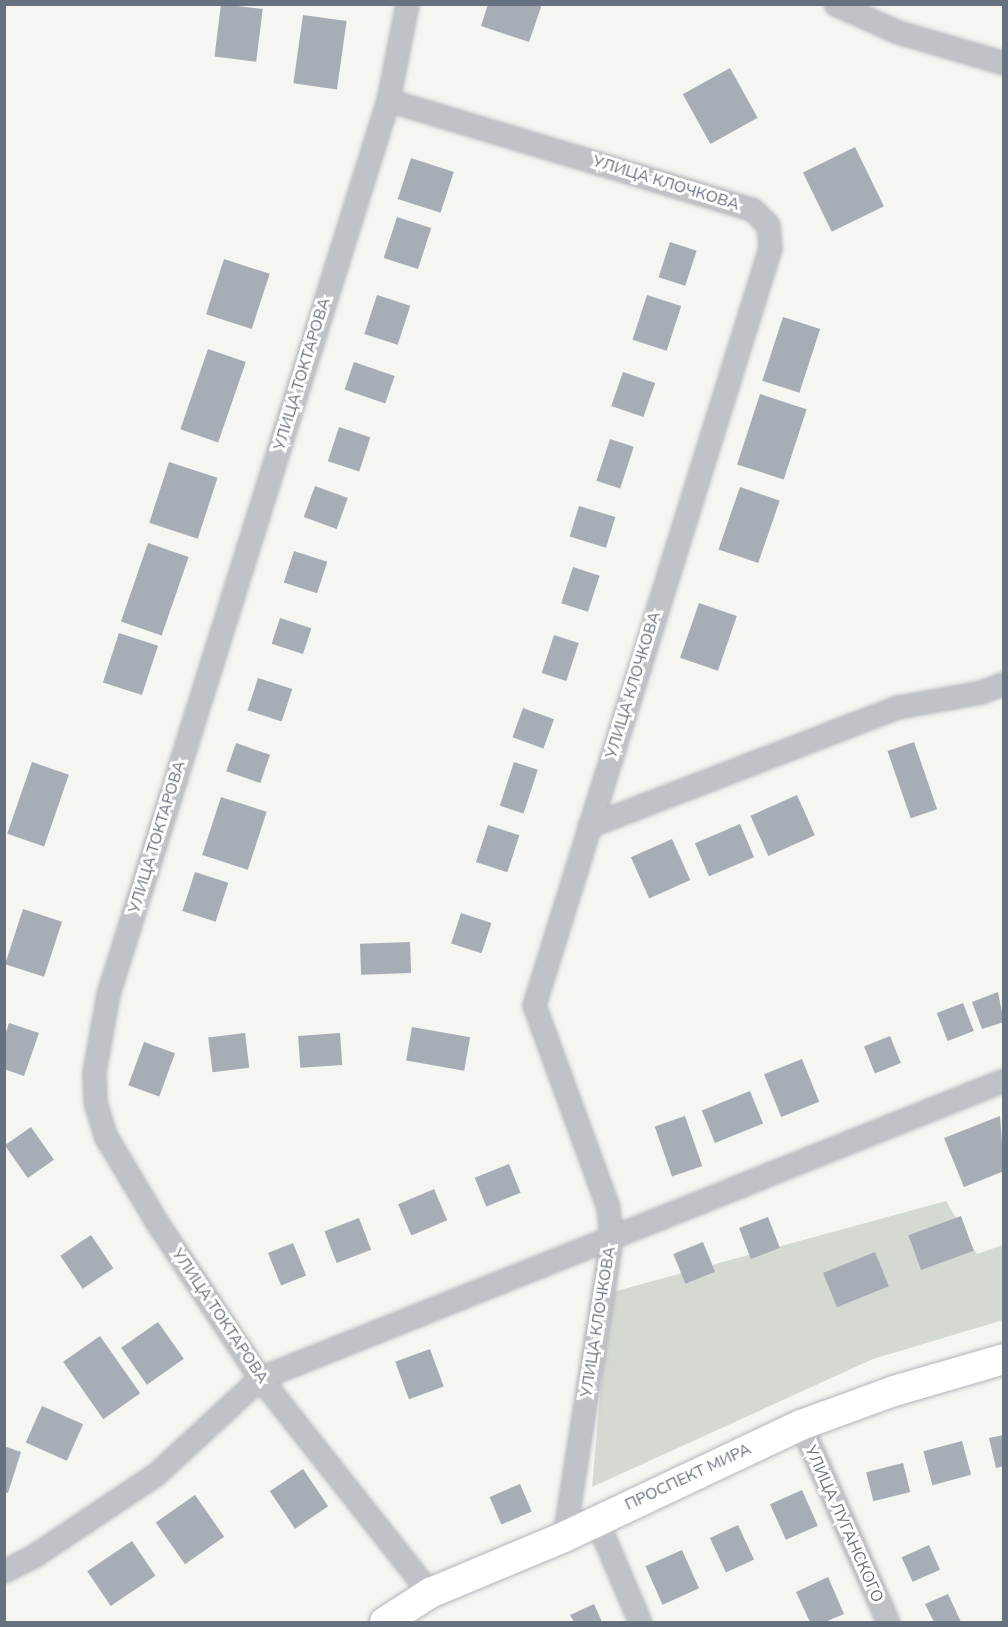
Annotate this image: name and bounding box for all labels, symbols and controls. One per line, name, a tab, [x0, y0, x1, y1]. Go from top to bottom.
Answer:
street label: УЛИЦА КЛОЧКОВА	[590, 152, 742, 214]
street label: УЛИЦА ТОКТАРОВА	[270, 295, 334, 453]
street label: УЛИЦА КЛОЧКОВА	[602, 609, 664, 761]
street label: УЛИЦА ТОКТАРОВА	[125, 758, 189, 916]
street label: УЛИЦА ТОКТАРОВА	[168, 1245, 272, 1387]
street label: УЛИЦА КЛОЧКОВА	[577, 1245, 619, 1399]
street label: ПРОСПЕКТ МИРА	[622, 1439, 754, 1515]
street label: УЛИЦА ЛУГАНСКОГО	[801, 1443, 887, 1605]

